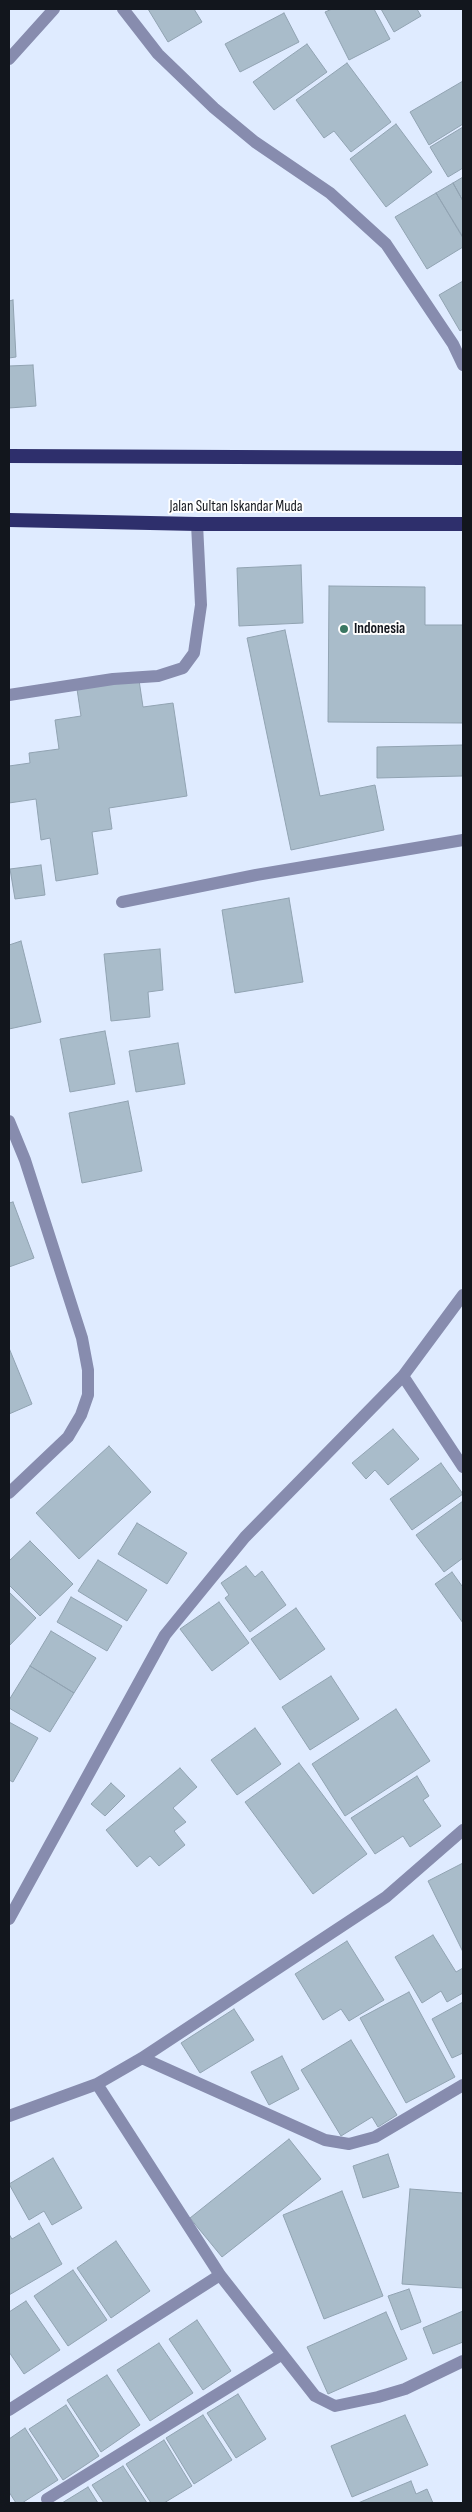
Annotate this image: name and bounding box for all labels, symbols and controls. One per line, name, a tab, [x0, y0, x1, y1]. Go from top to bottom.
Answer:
street label: Jalan Sultan Iskandar Muda	[169, 498, 303, 516]
place label: Indonesia	[354, 620, 405, 638]
marker: Indonesia	[338, 623, 350, 635]

